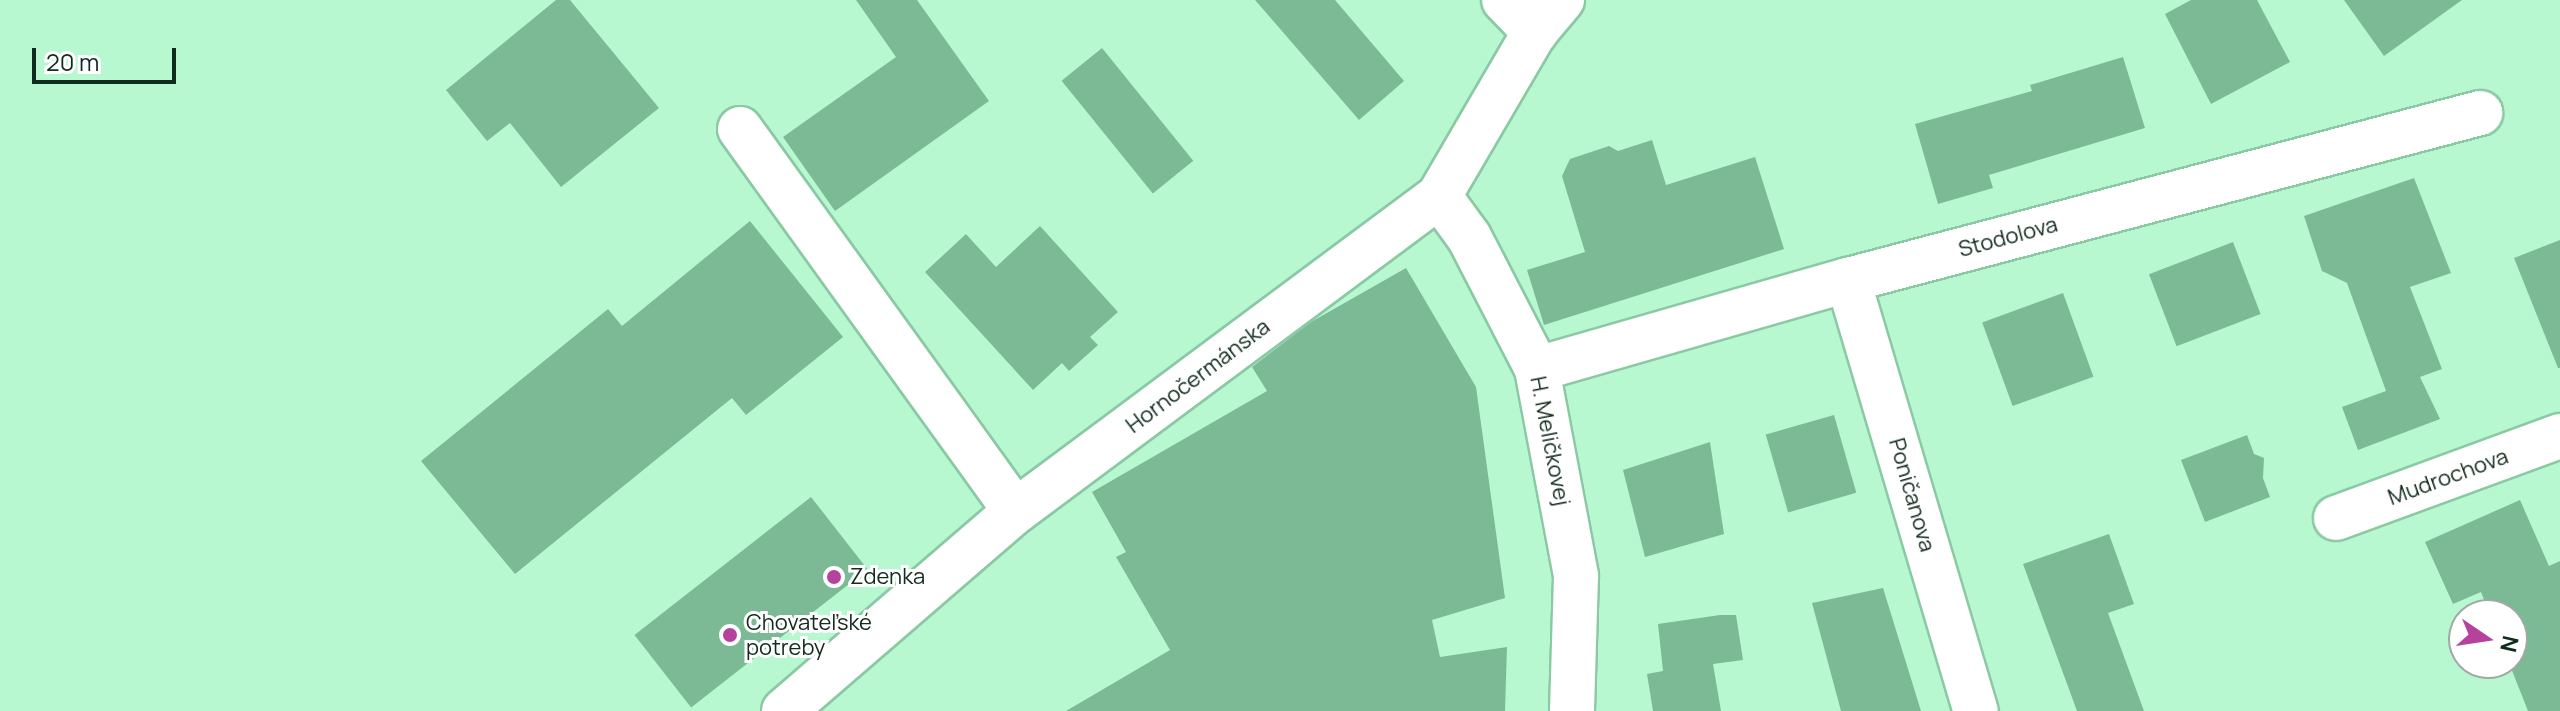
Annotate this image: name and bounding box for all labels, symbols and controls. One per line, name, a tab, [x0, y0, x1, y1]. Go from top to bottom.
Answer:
scale bar	[36, 32, 180, 82]
text: 20 m	[46, 45, 99, 78]
street label: Stodolova	[1956, 211, 2060, 263]
street label: Hornočermánska	[1121, 313, 1275, 439]
street label: H. Meličkovej	[1525, 374, 1575, 508]
street label: Poničanova	[1883, 435, 1941, 555]
street label: Mudrochova	[2384, 443, 2512, 511]
place label: Zdenka	[850, 564, 925, 590]
marker: Zdenka	[825, 568, 843, 586]
north arrow	[2448, 599, 2528, 679]
place label: Chovateľské potreby	[746, 609, 872, 660]
marker: Chovateľské potreby	[721, 626, 739, 644]
text: N	[2493, 633, 2526, 655]

